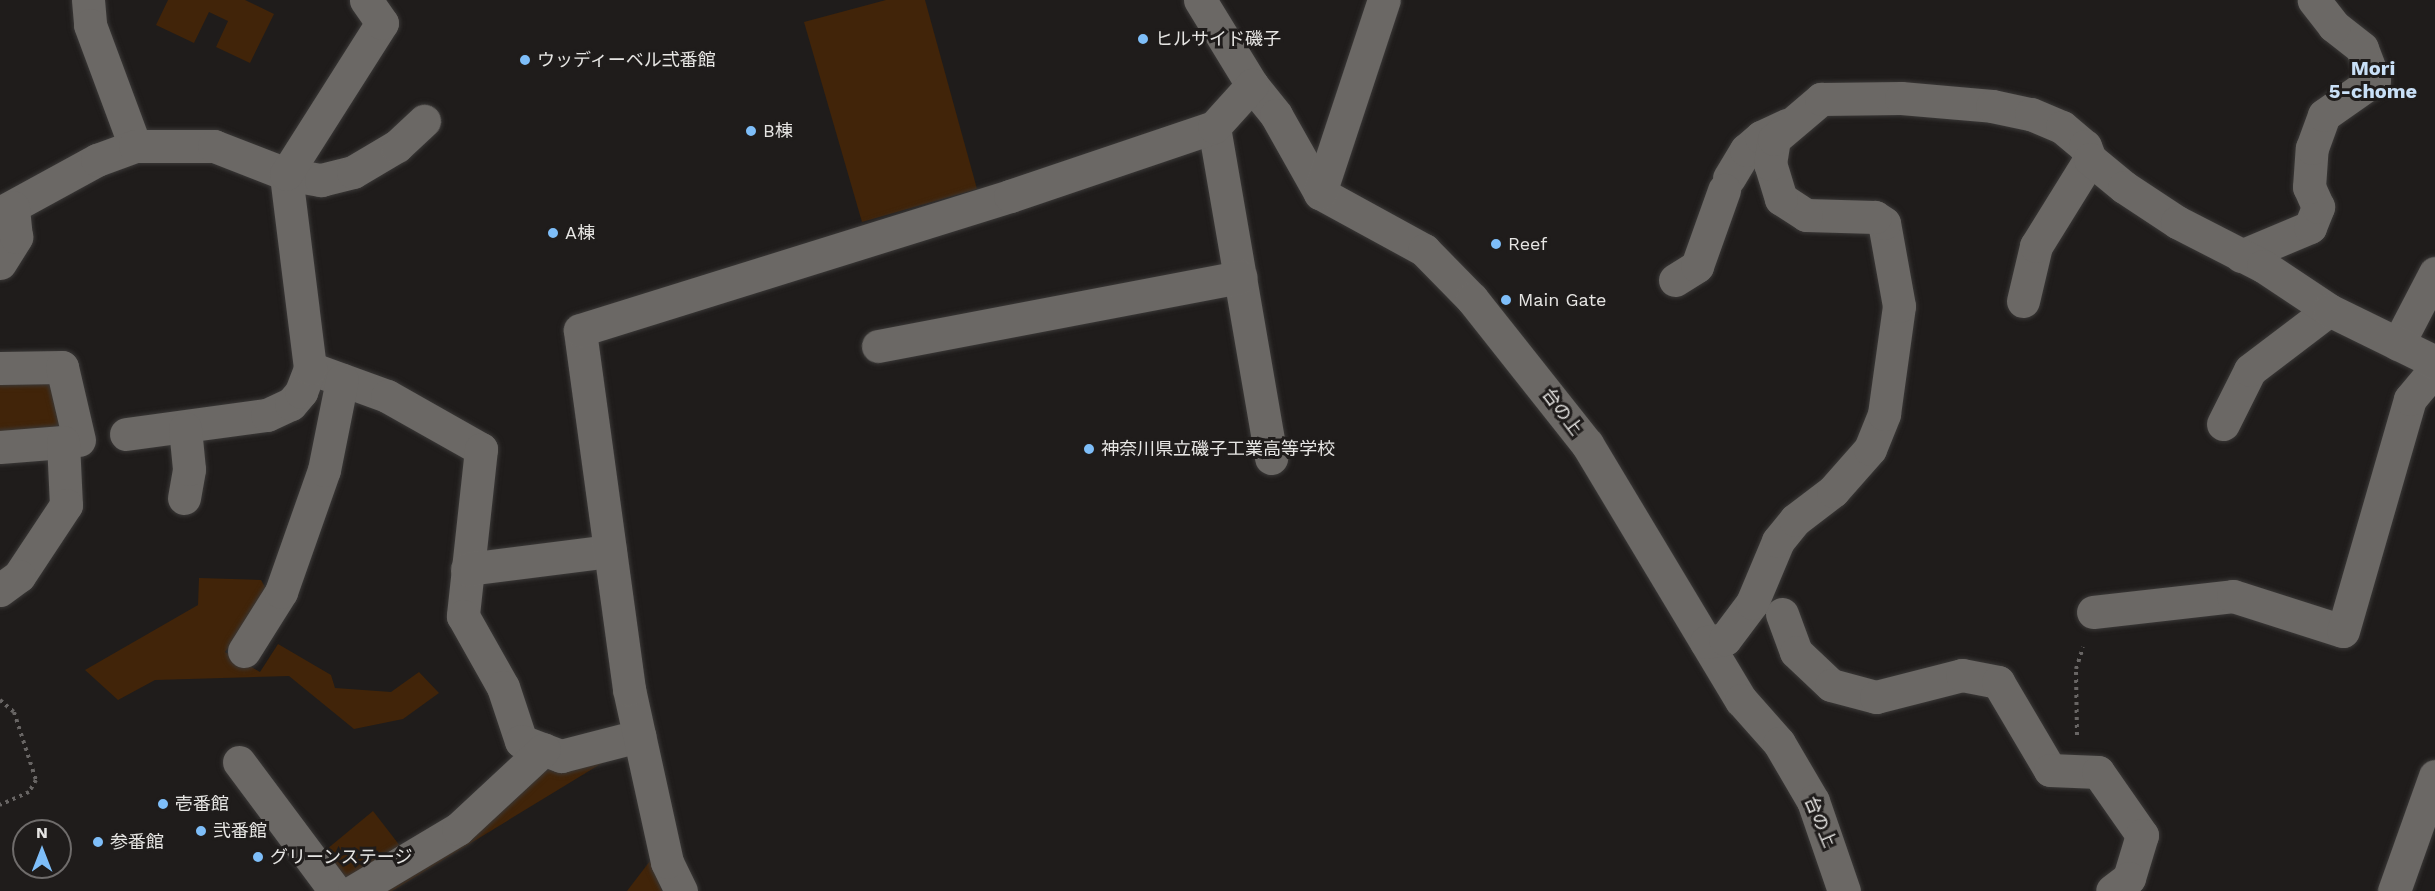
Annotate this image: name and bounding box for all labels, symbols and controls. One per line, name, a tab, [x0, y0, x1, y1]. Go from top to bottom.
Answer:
place label: ヒルサイド磯子	[1155, 28, 1281, 50]
marker: ヒルサイド磯子	[1136, 32, 1150, 46]
place label: ウッディーベル弍番館	[537, 49, 717, 71]
marker: ウッディーベル弍番館	[518, 53, 532, 67]
district label: Mori 5-chome	[2329, 57, 2417, 104]
place label: B棟	[763, 120, 793, 142]
marker: B棟	[744, 124, 758, 138]
place label: A棟	[565, 222, 595, 244]
marker: A棟	[546, 226, 560, 240]
place label: Reef	[1508, 233, 1547, 255]
marker: Reef	[1489, 237, 1503, 251]
place label: Main Gate	[1518, 289, 1606, 311]
marker: Main Gate	[1499, 293, 1513, 307]
street label: 台の上	[1537, 384, 1587, 440]
place label: 神奈川県立磯子工業高等学校	[1101, 438, 1335, 460]
marker: 神奈川県立磯子工業高等学校	[1082, 442, 1096, 456]
place label: 壱番館	[175, 793, 229, 815]
street label: 台の上	[1800, 793, 1840, 851]
marker: 壱番館	[156, 797, 170, 811]
north arrow	[12, 819, 72, 879]
place label: 弐番館	[213, 820, 267, 842]
text: N	[36, 823, 48, 842]
marker: 弐番館	[194, 824, 208, 838]
place label: 参番館	[110, 831, 164, 853]
marker: 参番館	[91, 835, 105, 849]
place label: グリーンステージ	[270, 846, 414, 868]
marker: グリーンステージ	[251, 850, 265, 864]

